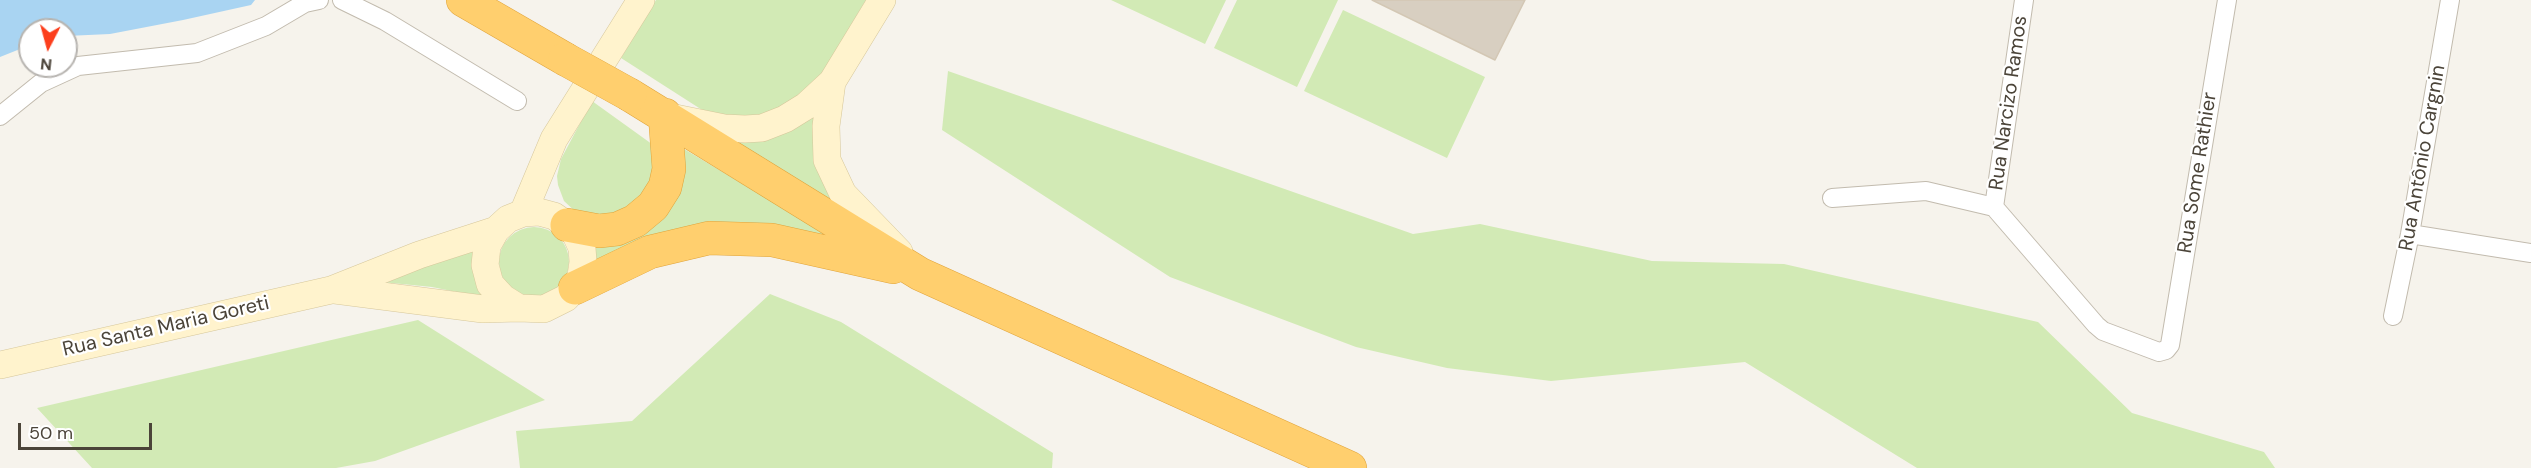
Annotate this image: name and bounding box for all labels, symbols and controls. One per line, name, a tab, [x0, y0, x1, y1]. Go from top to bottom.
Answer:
street label: Rua Narcizo Ramos	[1985, 14, 2033, 192]
north arrow	[18, 18, 78, 78]
text: N	[39, 53, 53, 75]
street label: Rua Antônio Cargnin	[2395, 63, 2451, 253]
street label: Rua Some Rathier	[2173, 91, 2223, 255]
street label: Rua Santa Maria Goreti	[60, 292, 272, 362]
scale bar	[21, 411, 154, 449]
text: 50 m	[29, 421, 73, 445]

